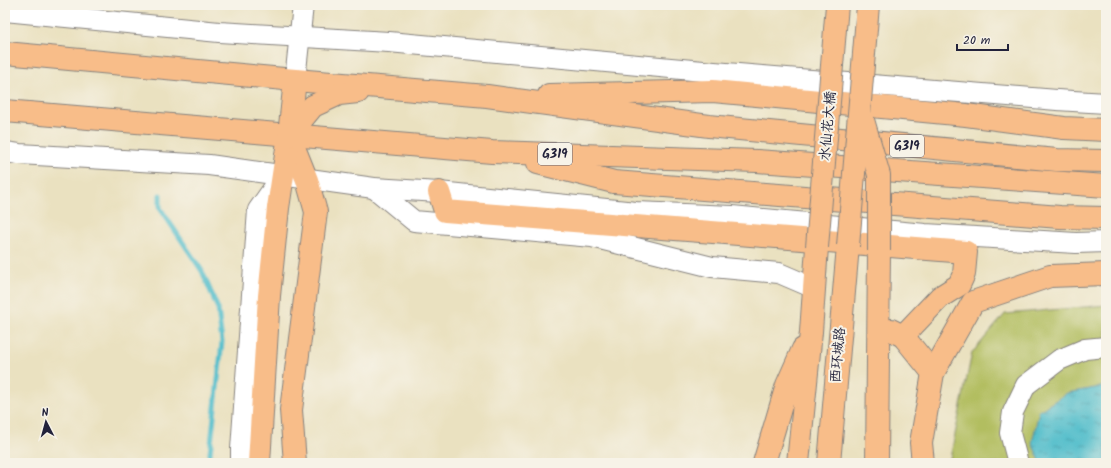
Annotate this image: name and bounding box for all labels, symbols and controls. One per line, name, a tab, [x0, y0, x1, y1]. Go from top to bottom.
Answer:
scale bar	[957, 26, 1008, 52]
text: 20 m	[963, 31, 991, 50]
street label: 水仙花大橋	[814, 90, 842, 162]
road number: G319	[890, 135, 924, 157]
road number: G319	[538, 143, 572, 165]
street label: 西环城路	[825, 326, 851, 384]
north arrow	[26, 402, 66, 442]
text: N	[41, 404, 50, 422]

